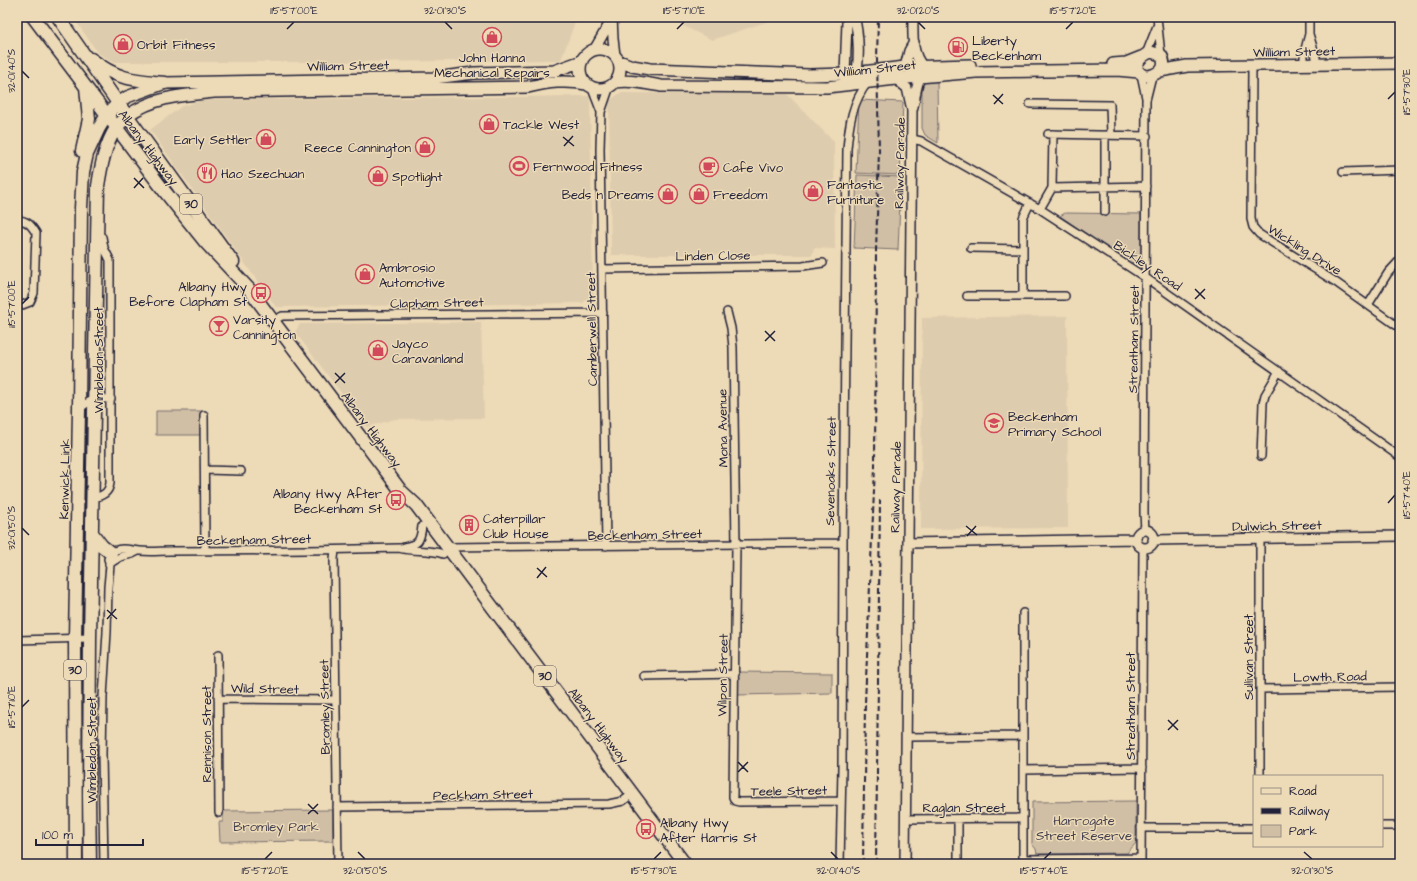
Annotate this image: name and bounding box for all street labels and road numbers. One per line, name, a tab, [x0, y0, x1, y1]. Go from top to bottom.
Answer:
street label: William Street	[1253, 42, 1336, 62]
street label: William Street	[307, 56, 390, 76]
street label: William Street	[833, 56, 918, 82]
street label: Albany Highway	[113, 106, 183, 190]
street label: Railway Parade	[890, 117, 911, 209]
road number: 30	[180, 194, 202, 214]
street label: Wickling Drive	[1263, 220, 1345, 281]
street label: Bickley Road	[1109, 236, 1185, 296]
street label: Linden Close	[675, 246, 751, 266]
street label: Camberwell Street	[582, 271, 602, 386]
street label: Streatham Street	[1124, 284, 1144, 393]
street label: Clapham Street	[390, 293, 485, 313]
street label: Wimbledon Street	[90, 306, 108, 413]
street label: Albany Highway	[336, 388, 406, 472]
street label: Mona Avenue	[713, 389, 733, 467]
street label: Sevenoaks Street	[821, 415, 841, 526]
street label: Kenwick Link	[55, 438, 75, 520]
street label: Railway Parade	[886, 441, 907, 533]
street label: Dulwich Street	[1232, 516, 1323, 536]
street label: Beckenham Street	[588, 525, 703, 545]
street label: Beckenham Street	[197, 530, 312, 550]
street label: Sullivan Street	[1240, 613, 1258, 700]
street label: Wilpon Street	[713, 633, 733, 716]
street label: Streatham Street	[1122, 651, 1140, 760]
street label: Bromley Street	[315, 658, 336, 755]
road number: 30	[64, 660, 86, 680]
road number: 30	[534, 666, 556, 686]
street label: Lowth Road	[1293, 667, 1367, 687]
street label: Wild Street	[231, 679, 300, 699]
street label: Albany Highway	[563, 684, 633, 768]
street label: Rennison Street	[198, 685, 216, 782]
street label: Wimbledon Street	[83, 696, 101, 803]
street label: Teele Street	[751, 781, 828, 801]
street label: Peckham Street	[433, 785, 534, 805]
street label: Raglan Street	[922, 799, 1006, 818]

